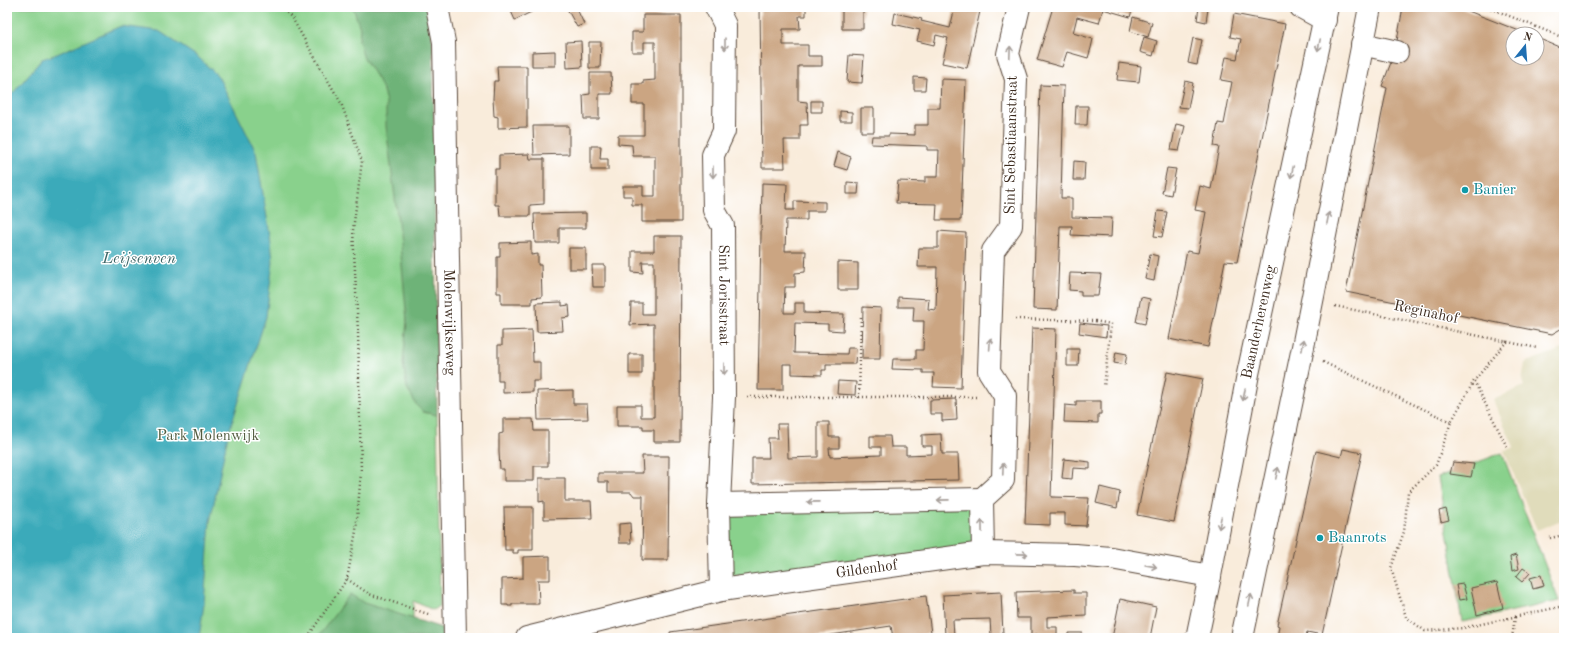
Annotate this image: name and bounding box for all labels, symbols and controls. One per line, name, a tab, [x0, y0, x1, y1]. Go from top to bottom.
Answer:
north arrow	[1505, 26, 1545, 66]
text: N	[1522, 31, 1534, 45]
one-way arrow	[721, 37, 729, 50]
one-way arrow	[1315, 38, 1323, 51]
one-way arrow	[1006, 46, 1014, 59]
street label: Sint Sebastiaanstraat	[1003, 75, 1021, 215]
one-way arrow	[709, 165, 717, 178]
one-way arrow	[1288, 166, 1296, 179]
place label: Banier	[1473, 183, 1516, 198]
marker: Banier	[1460, 185, 1470, 195]
one-way arrow	[1324, 212, 1332, 225]
street label: Sint Jorisstraat	[716, 244, 731, 346]
water label: Leijsenven	[101, 251, 176, 267]
street label: Baanderherenweg	[1240, 264, 1279, 381]
street label: Molenwijkseweg	[441, 269, 458, 376]
street label: Reginahof	[1392, 299, 1461, 327]
one-way arrow	[987, 338, 994, 351]
one-way arrow	[1299, 339, 1307, 352]
one-way arrow	[720, 362, 728, 375]
one-way arrow	[1240, 388, 1248, 401]
park label: Park Molenwijk	[157, 429, 259, 444]
one-way arrow	[999, 463, 1007, 476]
one-way arrow	[1273, 466, 1281, 479]
one-way arrow	[937, 496, 950, 503]
one-way arrow	[807, 498, 820, 506]
one-way arrow	[1216, 516, 1224, 529]
one-way arrow	[979, 520, 986, 533]
place label: Baanrots	[1328, 531, 1387, 546]
marker: Baanrots	[1315, 533, 1325, 543]
one-way arrow	[1015, 550, 1028, 558]
street label: Gildenhof	[835, 557, 900, 581]
one-way arrow	[1144, 562, 1157, 570]
one-way arrow	[1246, 594, 1254, 607]

